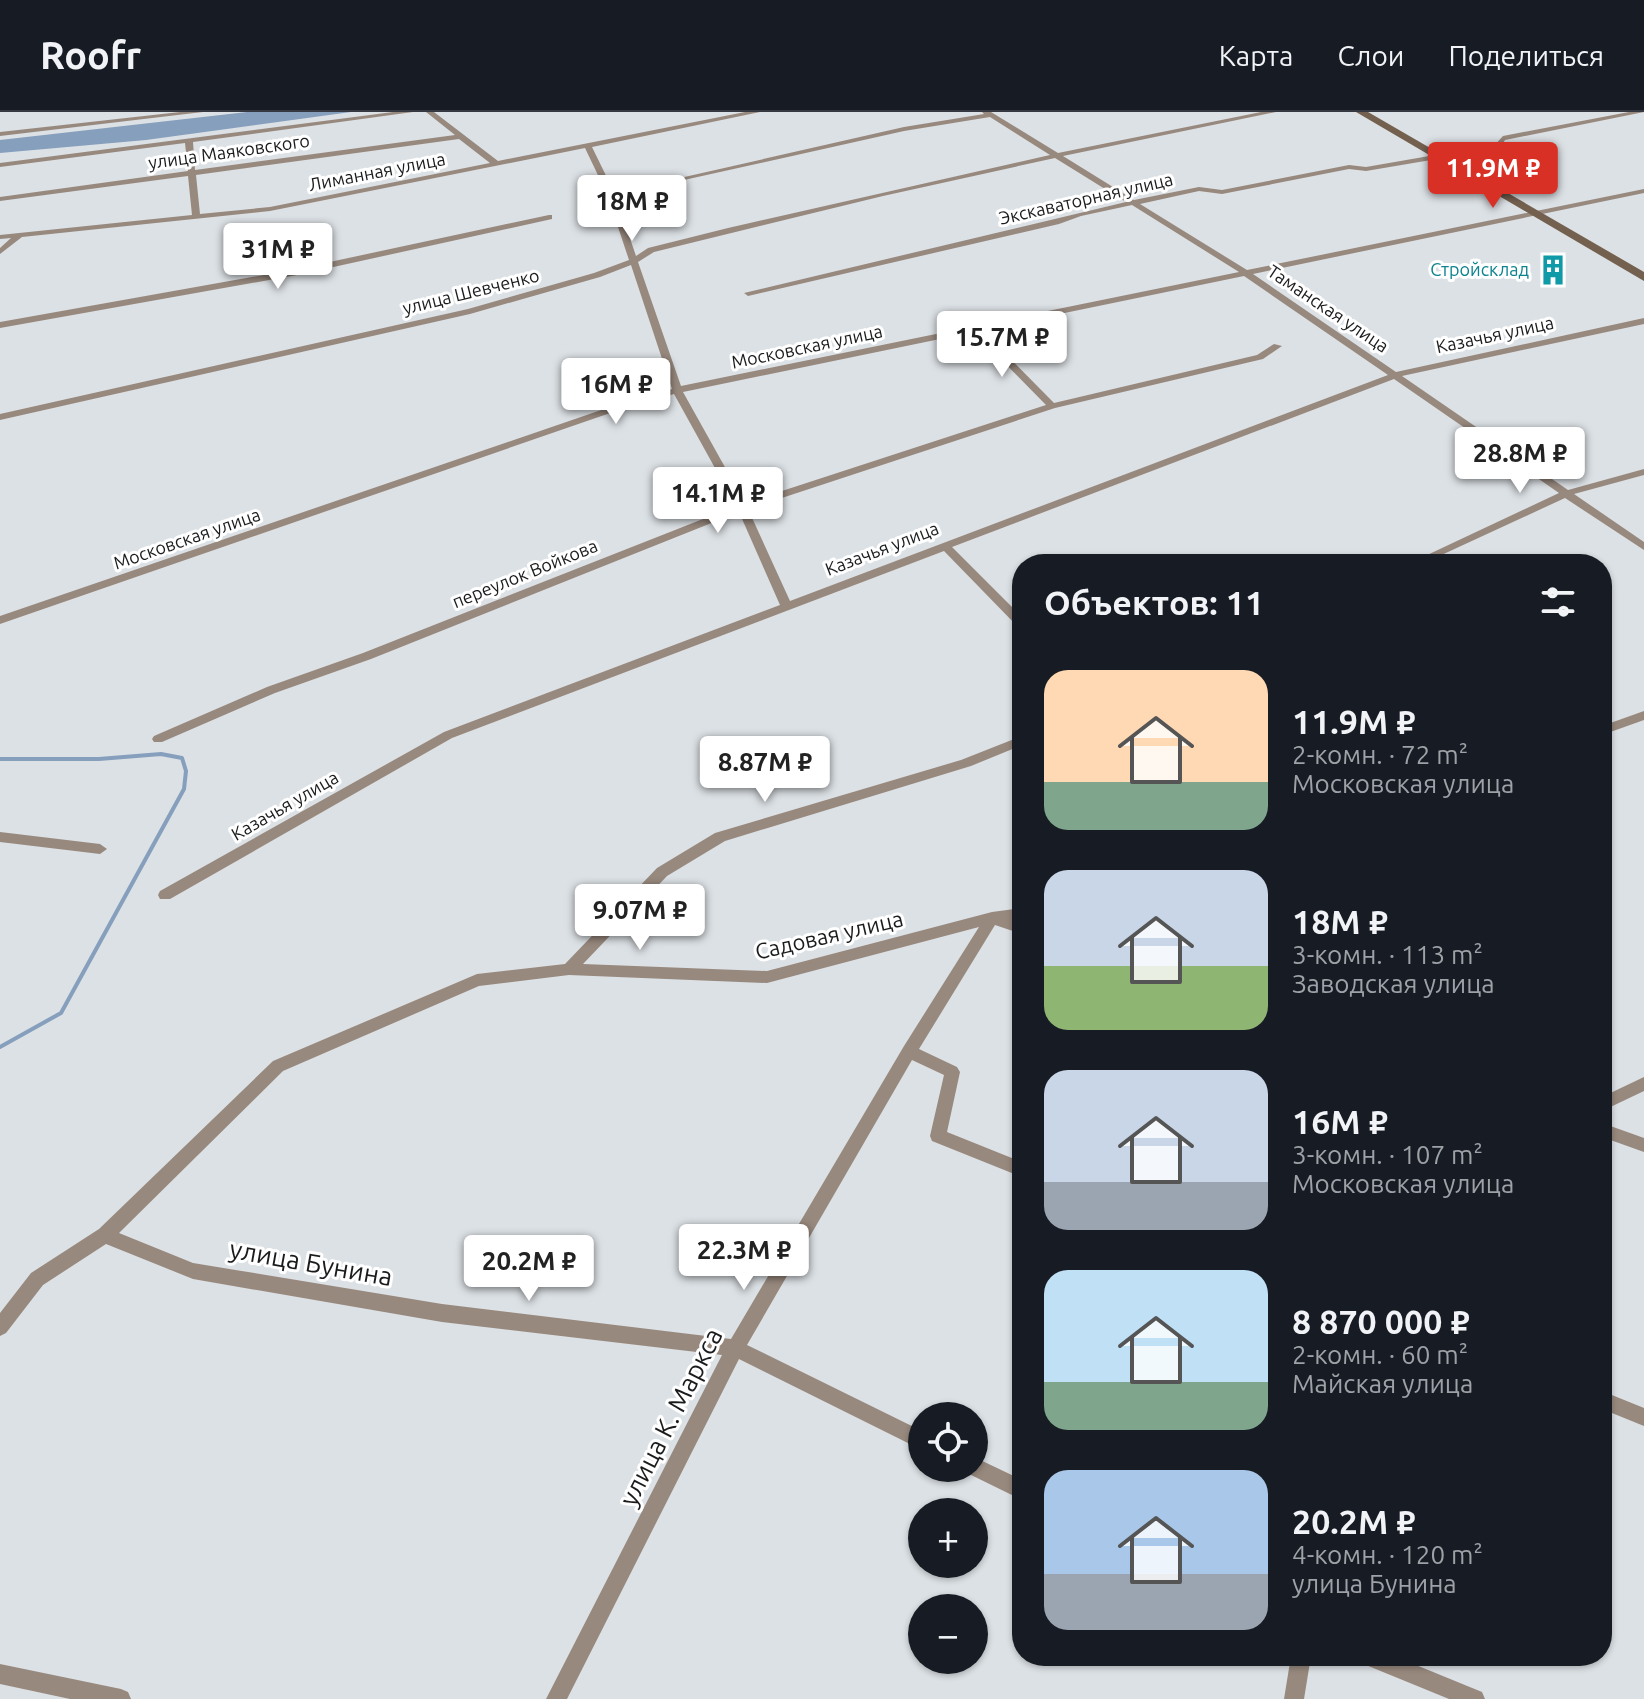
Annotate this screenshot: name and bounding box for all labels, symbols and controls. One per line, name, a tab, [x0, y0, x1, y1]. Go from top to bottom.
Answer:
text: Roofr	[40, 34, 141, 76]
text: Карта	[1219, 40, 1293, 71]
text: Слои	[1337, 40, 1404, 71]
text: Поделиться	[1448, 40, 1604, 71]
street label: улица Маяковского	[147, 130, 311, 172]
pin: 11.9M ₽	[1419, 142, 1567, 210]
street label: Лиманная улица	[307, 148, 447, 194]
text: 11.9M ₽	[1446, 153, 1540, 182]
street label: Экскаваторная улица	[997, 168, 1175, 228]
pin: 18M ₽	[576, 175, 688, 243]
text: 18M ₽	[595, 186, 669, 215]
pin: 31M ₽	[222, 223, 334, 291]
text: 31M ₽	[241, 234, 315, 263]
building icon: Стройсклад	[1536, 253, 1570, 287]
place label: Стройсклад	[1430, 259, 1529, 279]
street label: Таманская улица	[1264, 260, 1393, 356]
street label: улица Шевченко	[400, 264, 541, 318]
pin: 15.7M ₽	[928, 311, 1076, 379]
street label: Казачья улица	[1434, 312, 1556, 356]
street label: Московская улица	[729, 320, 884, 372]
text: 15.7M ₽	[955, 322, 1049, 351]
pin: 16M ₽	[560, 358, 672, 426]
text: 16M ₽	[579, 369, 653, 398]
pin: 28.8M ₽	[1446, 427, 1594, 495]
text: 28.8M ₽	[1473, 438, 1567, 467]
pin: 14.1M ₽	[644, 467, 792, 535]
text: 14.1M ₽	[671, 478, 765, 507]
street label: Московская улица	[111, 504, 263, 573]
street label: Казачья улица	[822, 517, 941, 579]
street label: переулок Войкова	[449, 535, 600, 611]
icon: filters	[1536, 580, 1580, 624]
text: Объектов: 11	[1044, 583, 1264, 621]
icon: home	[1108, 702, 1204, 798]
text: 11.9M ₽	[1292, 702, 1415, 740]
pin: 8.87M ₽	[691, 736, 839, 804]
text: 2-комн. · 72 m²	[1292, 740, 1468, 769]
text: 8.87M ₽	[718, 747, 812, 776]
street label: Казачья улица	[228, 766, 341, 844]
text: Московская улица	[1292, 769, 1514, 798]
pin: 9.07M ₽	[566, 884, 714, 952]
text: 9.07M ₽	[593, 895, 687, 924]
icon: home	[1108, 902, 1204, 998]
text: 18M ₽	[1292, 902, 1388, 940]
street label: Садовая улица	[752, 905, 905, 964]
text: 3-комн. · 113 m²	[1292, 940, 1483, 969]
text: Заводская улица	[1292, 969, 1495, 998]
icon: home	[1108, 1102, 1204, 1198]
text: 16M ₽	[1292, 1102, 1388, 1140]
text: 3-комн. · 107 m²	[1292, 1140, 1483, 1169]
text: Московская улица	[1292, 1169, 1514, 1198]
pin: 22.3M ₽	[670, 1224, 818, 1292]
street label: улица Бунина	[227, 1234, 395, 1291]
pin: 20.2M ₽	[455, 1235, 603, 1303]
text: 22.3M ₽	[697, 1235, 791, 1264]
text: 20.2M ₽	[482, 1246, 576, 1275]
icon: home	[1108, 1302, 1204, 1398]
text: 8 870 000 ₽	[1292, 1302, 1470, 1340]
street label: улица К. Маркса	[613, 1323, 728, 1510]
text: 2-комн. · 60 m²	[1292, 1340, 1468, 1369]
text: Майская улица	[1292, 1369, 1473, 1398]
map controls	[908, 1402, 988, 1674]
button: locate	[908, 1402, 988, 1482]
button: +	[908, 1498, 988, 1578]
icon: home	[1108, 1502, 1204, 1598]
text: 20.2M ₽	[1292, 1502, 1415, 1540]
text: 4-комн. · 120 m²	[1292, 1540, 1483, 1569]
text: улица Бунина	[1292, 1569, 1457, 1598]
button: −	[908, 1594, 988, 1674]

